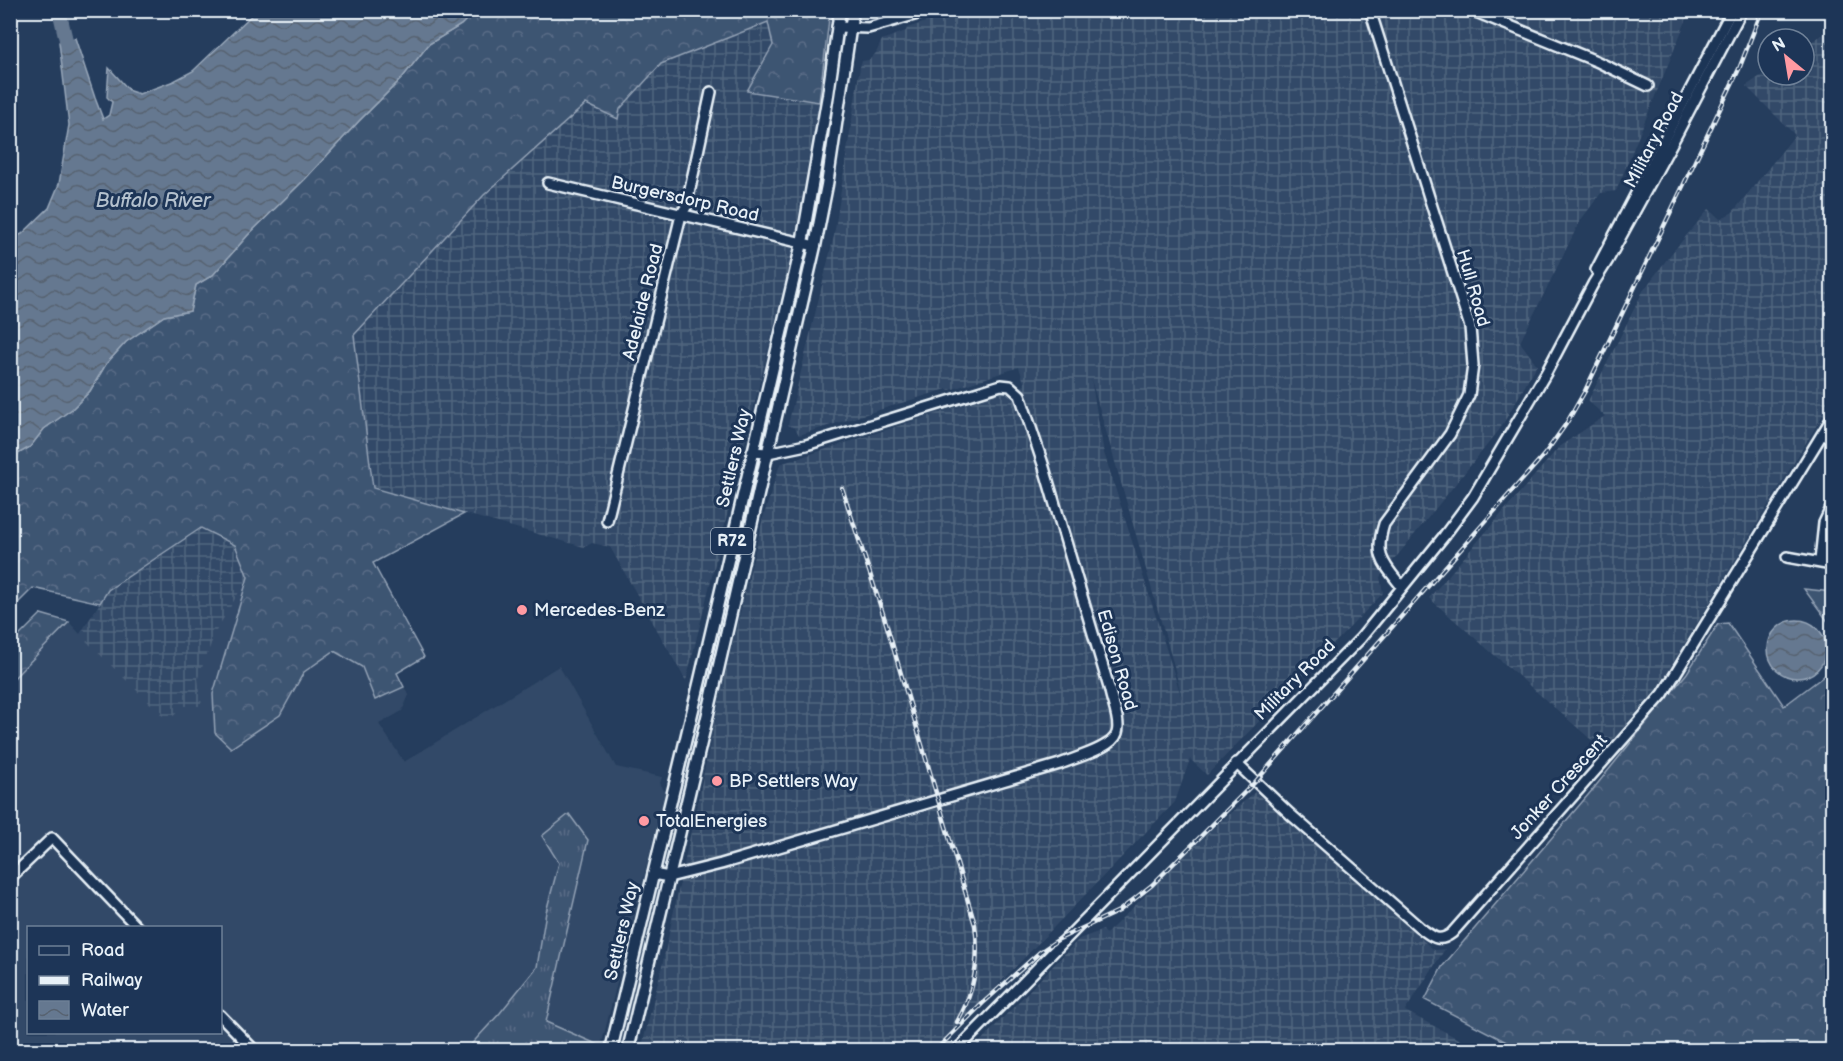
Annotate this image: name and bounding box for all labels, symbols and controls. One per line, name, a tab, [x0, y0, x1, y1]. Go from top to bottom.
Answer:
north arrow	[1756, 27, 1816, 87]
text: N	[1769, 34, 1789, 57]
street label: Military Road	[1620, 88, 1688, 192]
street label: Burgersdorp Road	[609, 172, 761, 226]
water label: Buffalo River	[96, 189, 212, 213]
street label: Adelaide Road	[618, 242, 668, 362]
street label: Hull Road	[1452, 247, 1494, 329]
street label: Settlers Way	[712, 406, 756, 509]
road number: R72	[711, 528, 753, 554]
place label: Mercedes-Benz	[534, 600, 665, 621]
marker: Mercedes-Benz	[515, 603, 529, 617]
street label: Edison Road	[1093, 607, 1141, 713]
street label: Military Road	[1250, 635, 1340, 725]
street label: Jonker Crescent	[1506, 730, 1612, 844]
place label: BP Settlers Way	[729, 771, 858, 792]
marker: BP Settlers Way	[710, 774, 724, 788]
place label: TotalEnergies	[656, 811, 767, 832]
marker: TotalEnergies	[637, 814, 651, 828]
street label: Settlers Way	[600, 879, 644, 982]
legend	[27, 926, 222, 1034]
text: Road	[81, 940, 125, 961]
text: Railway	[81, 970, 143, 991]
text: Water	[81, 1000, 129, 1021]

